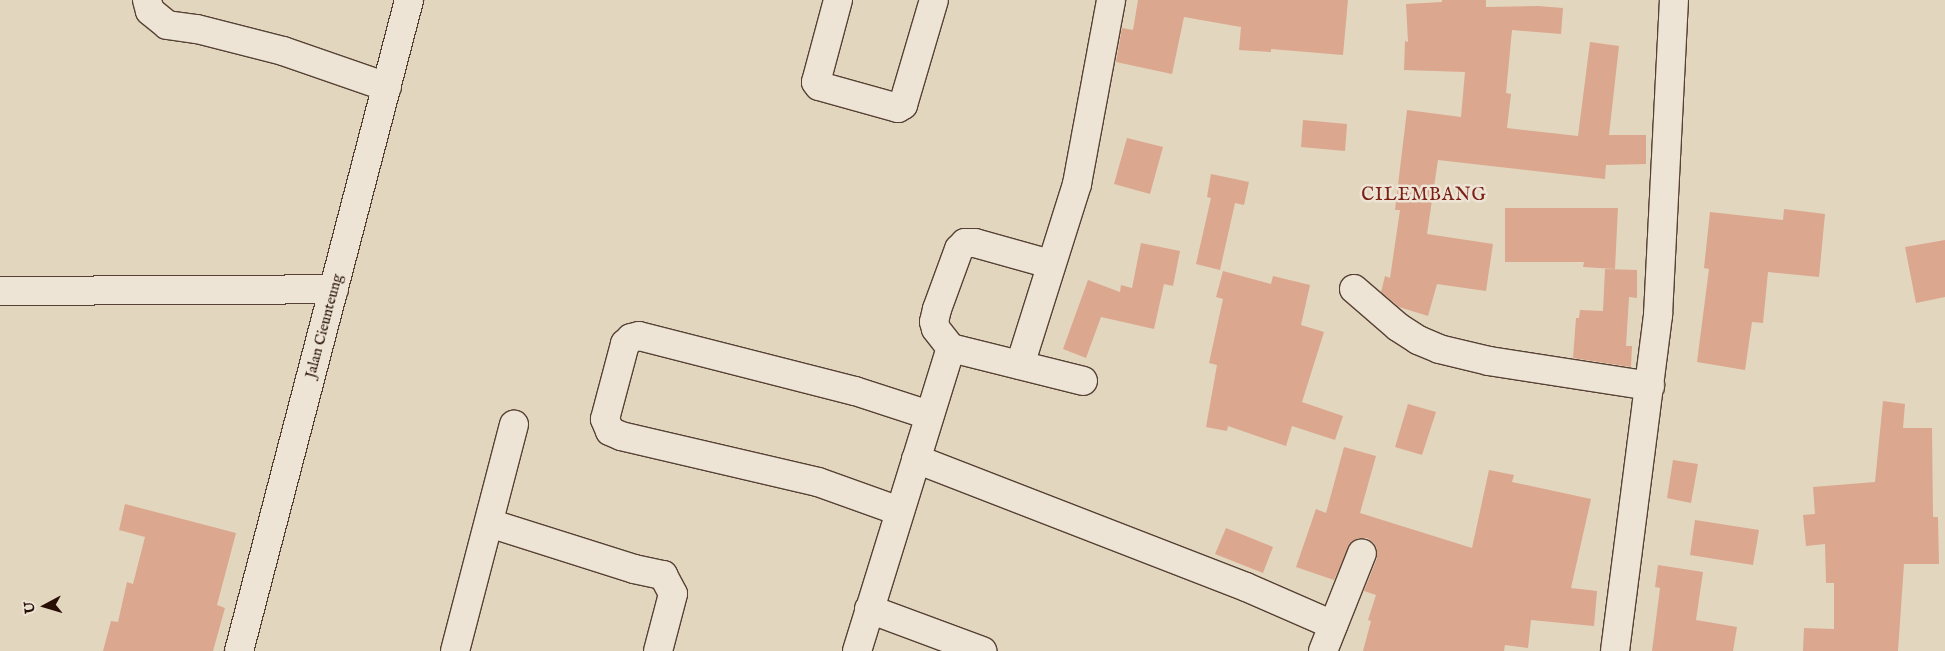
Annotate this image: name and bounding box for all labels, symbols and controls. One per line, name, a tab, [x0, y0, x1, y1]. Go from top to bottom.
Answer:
district label: CILEMBANG	[1360, 185, 1488, 207]
street label: Jalan Cieunteung	[301, 272, 347, 380]
north arrow	[20, 581, 70, 631]
text: U	[21, 601, 40, 614]

